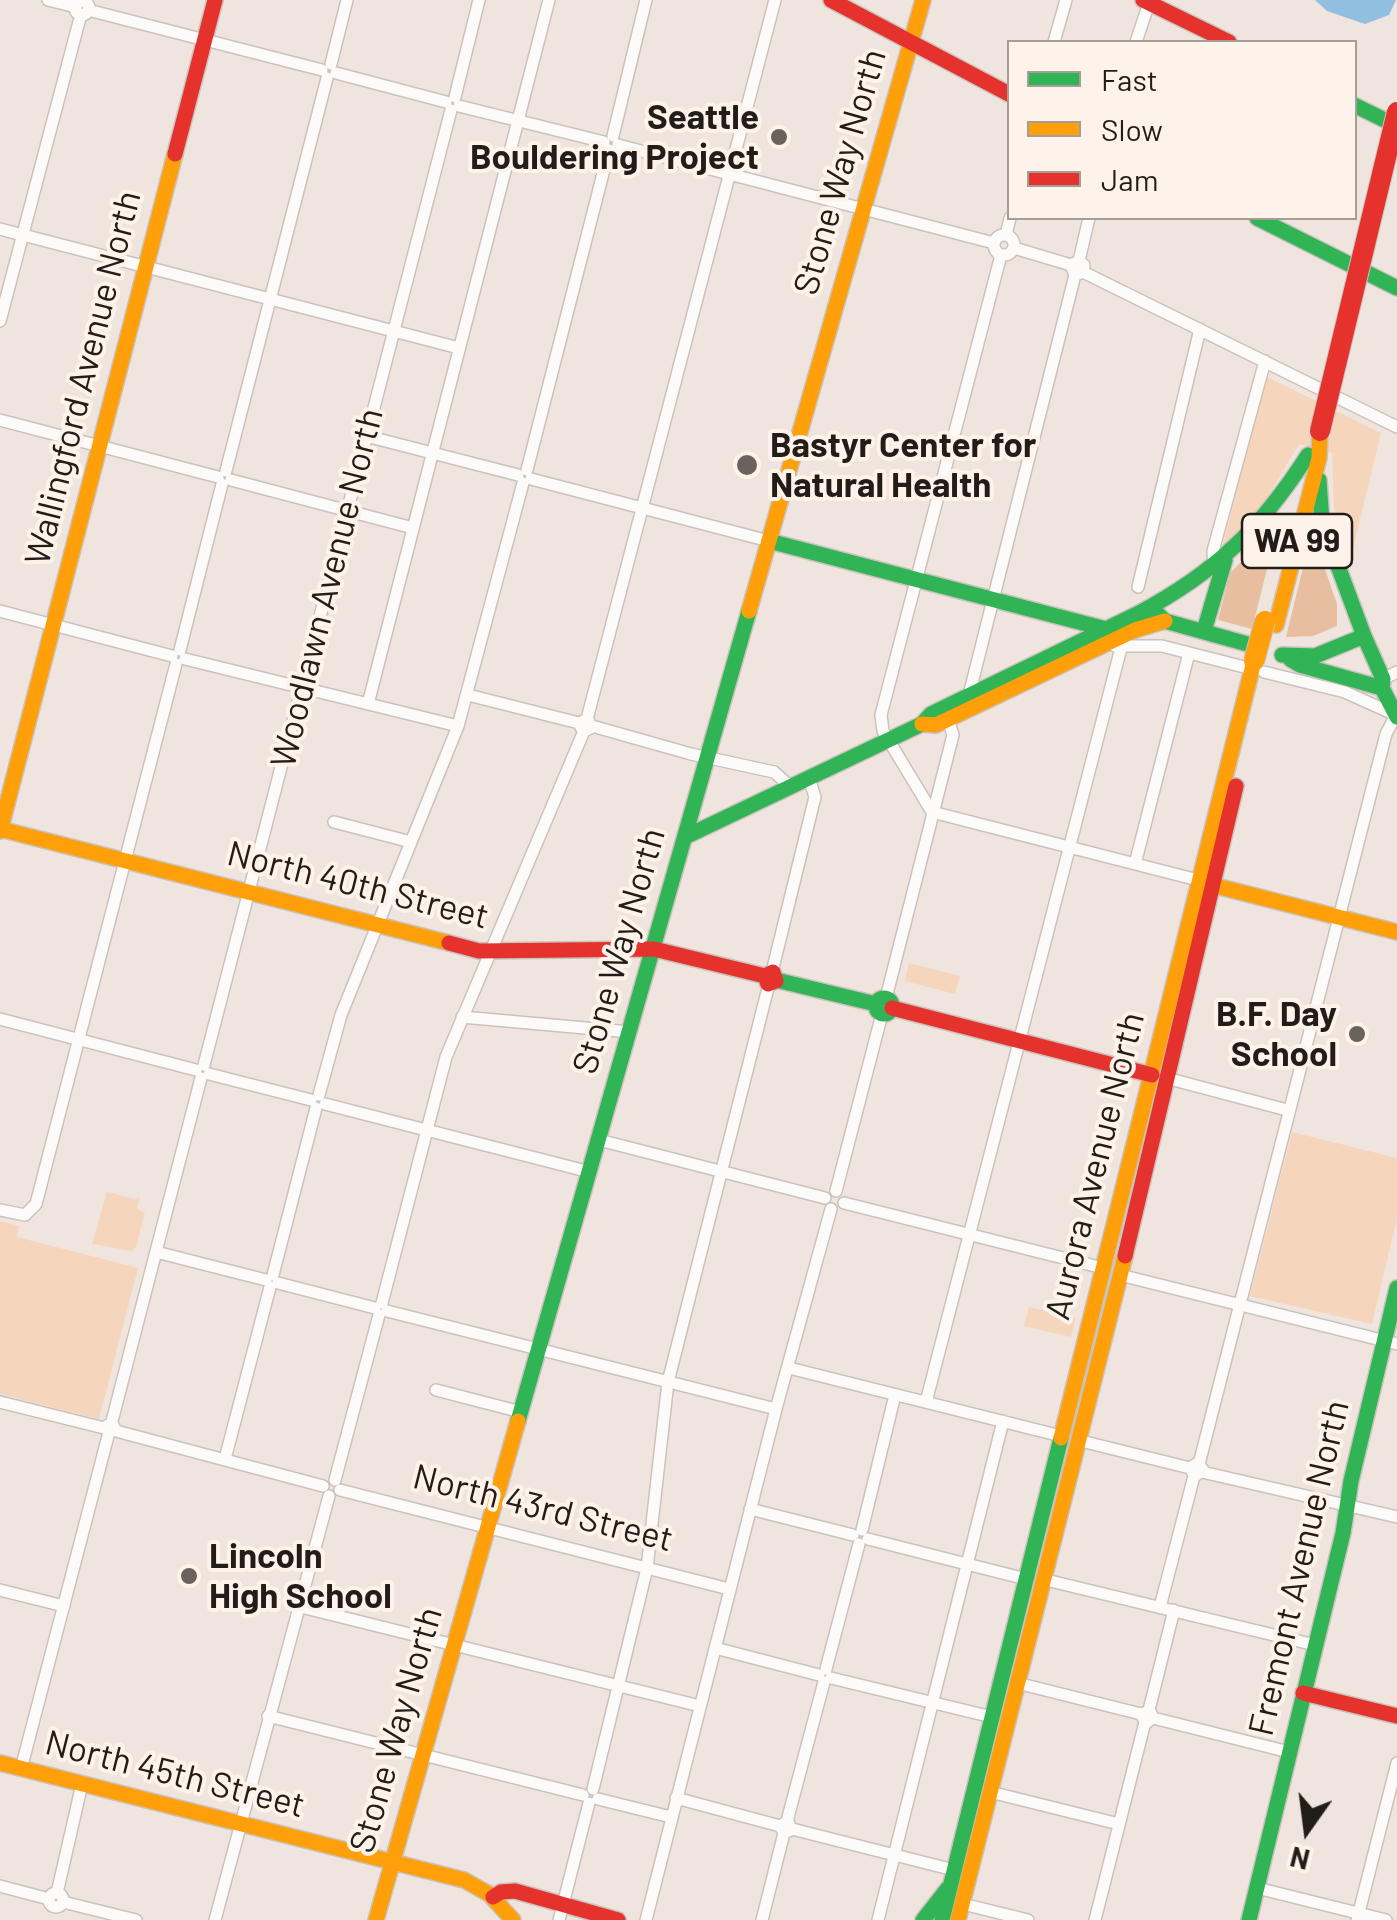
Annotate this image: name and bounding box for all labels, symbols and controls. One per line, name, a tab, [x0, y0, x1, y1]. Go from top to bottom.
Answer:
legend	[1007, 40, 1357, 220]
street label: Stone Way North	[785, 44, 895, 300]
text: Fast	[1101, 61, 1158, 97]
place label: Seattle Bouldering Project	[470, 96, 759, 178]
text: Slow	[1101, 111, 1163, 147]
marker: Seattle Bouldering Project	[768, 126, 790, 148]
text: Jam	[1101, 161, 1158, 197]
street label: Wallingford Avenue North	[16, 187, 150, 569]
street label: Woodlawn Avenue North	[262, 404, 392, 772]
place label: Bastyr Center for Natural Health	[770, 424, 1036, 506]
marker: Bastyr Center for Natural Health	[734, 452, 760, 478]
road number: WA 99	[1242, 514, 1352, 568]
street label: Stone Way North	[564, 823, 674, 1079]
street label: North 40th Street	[223, 832, 493, 938]
place label: B.F. Day School	[1216, 993, 1337, 1075]
street label: Aurora Avenue North	[1037, 1008, 1153, 1324]
marker: B.F. Day School	[1346, 1023, 1368, 1045]
street label: Fremont Avenue North	[1240, 1396, 1358, 1740]
street label: North 43rd Street	[409, 1455, 677, 1561]
place label: Lincoln High School	[209, 1535, 392, 1617]
marker: Lincoln High School	[178, 1565, 200, 1587]
street label: Stone Way North	[341, 1602, 451, 1858]
street label: North 45th Street	[41, 1721, 309, 1827]
north arrow	[1257, 1780, 1357, 1880]
text: N	[1287, 1840, 1313, 1878]

